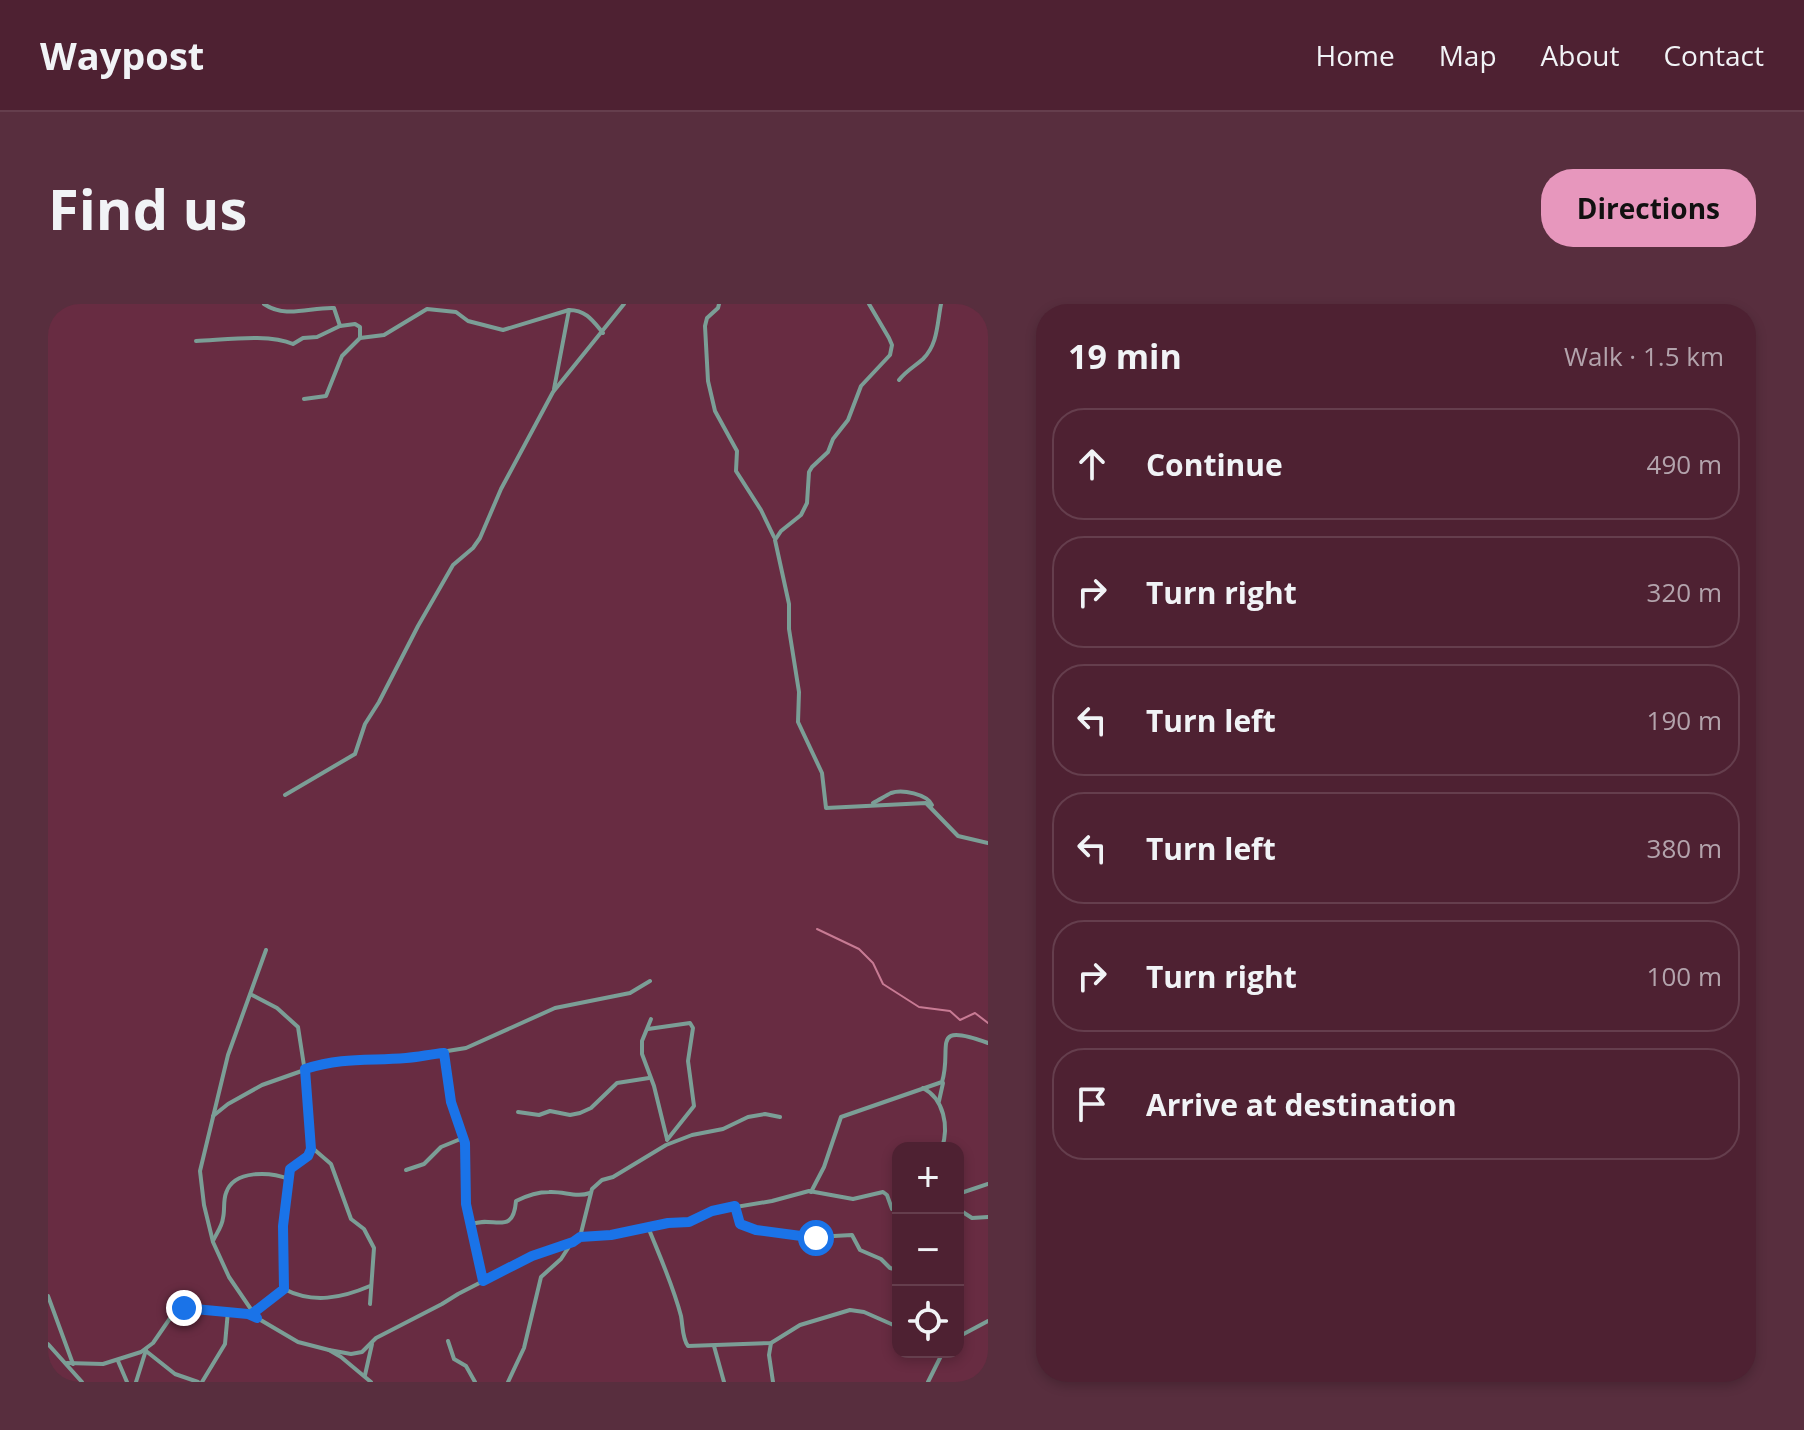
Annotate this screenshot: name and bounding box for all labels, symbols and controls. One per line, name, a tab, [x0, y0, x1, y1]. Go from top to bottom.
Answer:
text: Waypost	[40, 29, 204, 81]
text: Home	[1316, 36, 1395, 74]
text: Map	[1439, 36, 1497, 74]
text: About	[1541, 36, 1619, 74]
text: Contact	[1663, 36, 1764, 74]
button: Directions	[1541, 169, 1756, 247]
text: Find us	[48, 170, 247, 246]
text: 19 min	[1068, 333, 1182, 379]
text: Walk · 1.5 km	[1564, 338, 1724, 374]
icon: ahead	[1070, 442, 1114, 486]
text: Continue	[1146, 444, 1283, 485]
text: 490 m	[1647, 446, 1722, 482]
icon: right	[1070, 570, 1114, 614]
text: Turn right	[1146, 572, 1297, 613]
text: 320 m	[1647, 574, 1722, 610]
icon: left	[1070, 698, 1114, 742]
text: Turn left	[1146, 700, 1276, 741]
text: 190 m	[1647, 702, 1722, 738]
icon: left	[1070, 826, 1114, 870]
text: Turn left	[1146, 828, 1276, 869]
text: 380 m	[1647, 830, 1722, 866]
icon: right	[1070, 954, 1114, 998]
text: Turn right	[1146, 956, 1297, 997]
text: 100 m	[1647, 958, 1722, 994]
icon: arrive	[1070, 1082, 1114, 1126]
text: Arrive at destination	[1146, 1084, 1457, 1125]
map controls	[892, 1142, 964, 1358]
button: +	[892, 1142, 964, 1214]
button: −	[892, 1214, 964, 1286]
route start	[798, 1220, 834, 1256]
button: locate	[892, 1286, 964, 1358]
route end	[166, 1290, 202, 1326]

